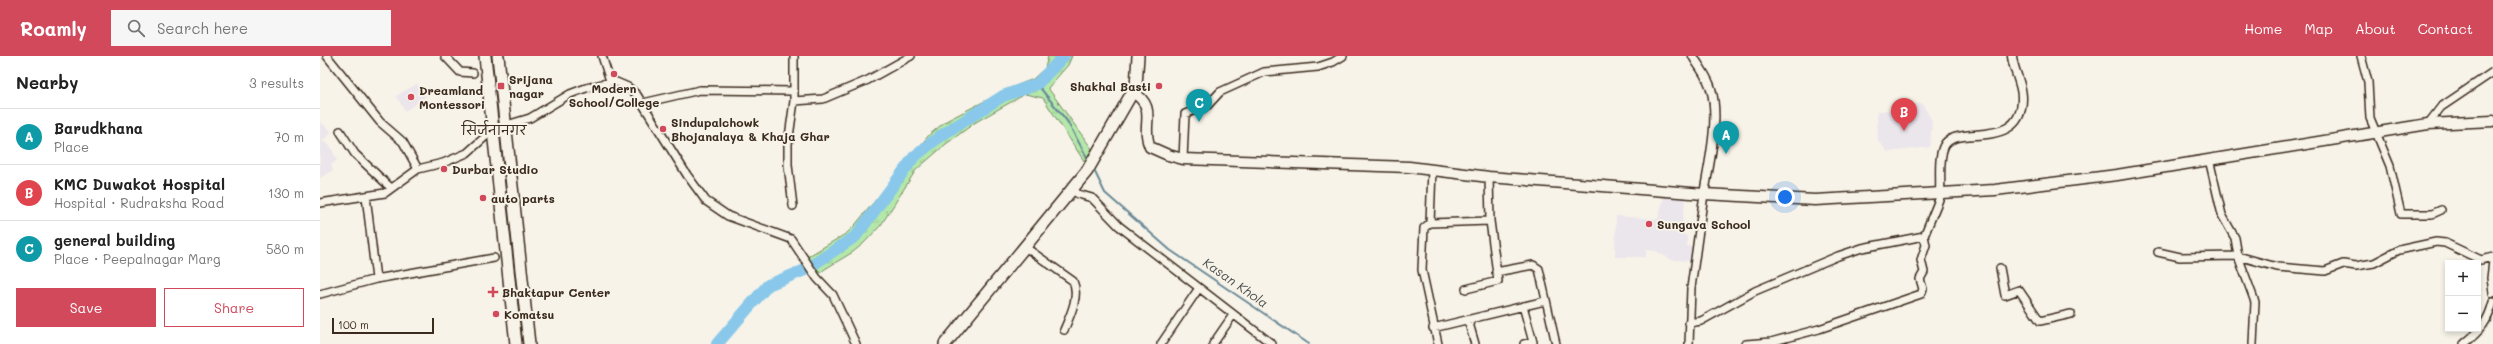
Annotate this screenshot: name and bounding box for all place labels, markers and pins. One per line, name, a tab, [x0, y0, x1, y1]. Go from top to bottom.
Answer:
marker: Modern School/College	[609, 69, 619, 79]
place label: Srijana nagar	[509, 71, 553, 101]
place label: Shakhal Basti	[1070, 78, 1151, 94]
place label: Modern School/College	[569, 80, 659, 110]
marker: Srijana nagar	[496, 81, 506, 91]
marker: Shakhal Basti	[1154, 81, 1164, 91]
place label: Dreamland Montessori	[419, 82, 485, 112]
pin: C	[1186, 89, 1212, 122]
marker: Dreamland Montessori	[406, 92, 416, 102]
pin: B	[1891, 98, 1917, 131]
place label: Sindupalchowk Bhojanalaya & Khaja Ghar	[671, 114, 830, 144]
pin: A	[1713, 121, 1739, 154]
marker: Sindupalchowk Bhojanalaya & Khaja Ghar	[658, 124, 668, 134]
place label: Durbar Studio	[452, 161, 538, 177]
marker: Durbar Studio	[439, 164, 449, 174]
place label: auto parts	[491, 190, 555, 206]
marker: auto parts	[478, 193, 488, 203]
place label: Sungava School	[1657, 216, 1750, 232]
marker: Sungava School	[1644, 219, 1654, 229]
place label: Bhaktapur Center	[502, 284, 610, 300]
marker: Bhaktapur Center	[487, 286, 499, 298]
place label: Komatsu	[504, 306, 554, 322]
marker: Komatsu	[491, 309, 501, 319]

